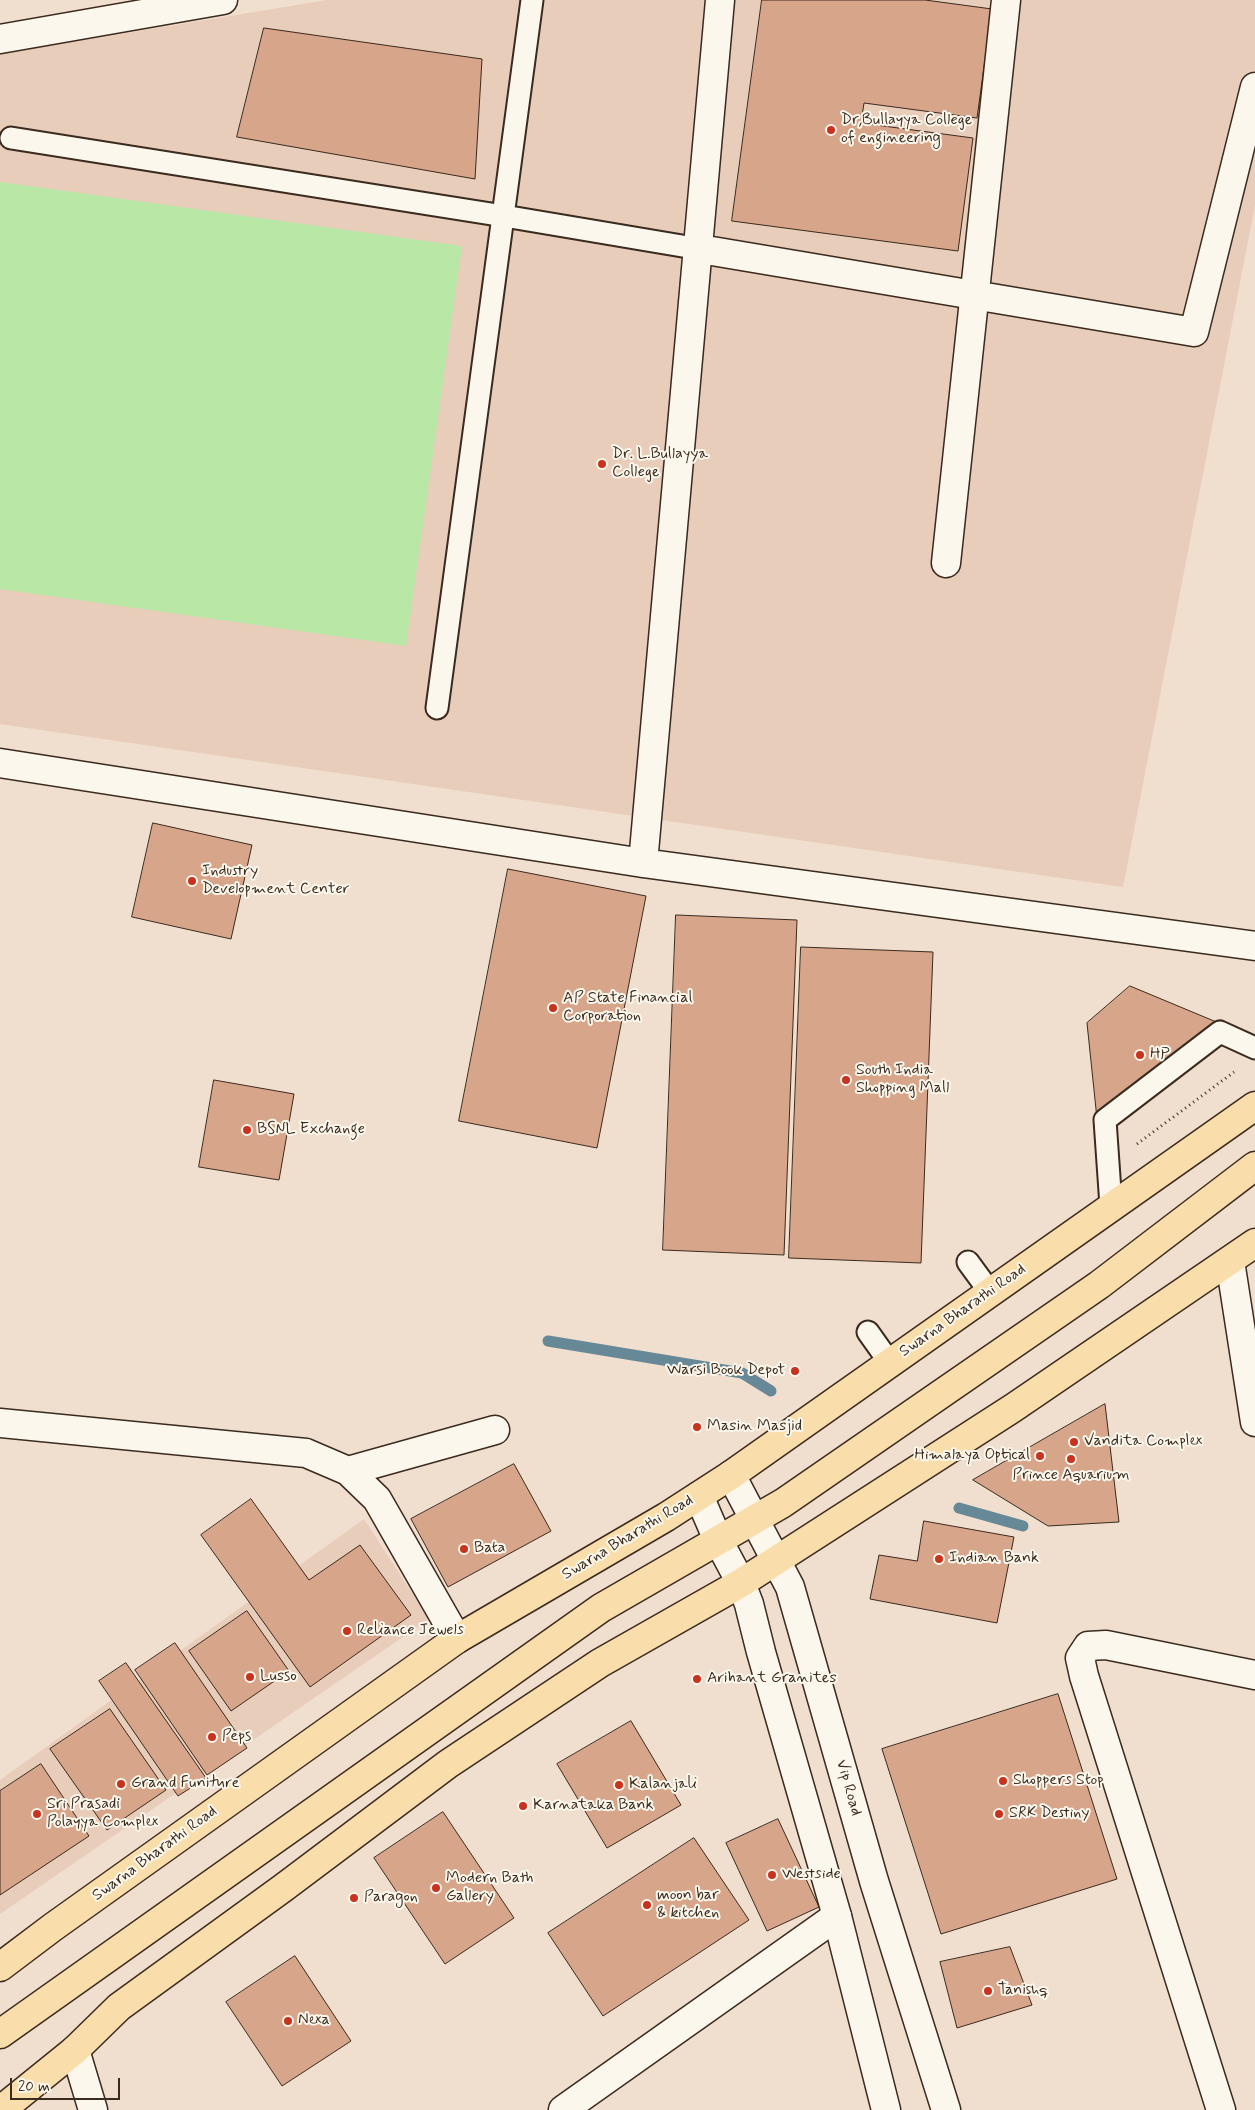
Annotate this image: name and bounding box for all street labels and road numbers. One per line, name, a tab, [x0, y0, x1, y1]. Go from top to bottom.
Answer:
street label: Swarna Bharathi Road	[896, 1260, 1030, 1362]
street label: Swarna Bharathi Road	[559, 1491, 697, 1585]
street label: Vip Road	[831, 1758, 865, 1818]
street label: Swarna Bharathi Road	[89, 1802, 221, 1906]

